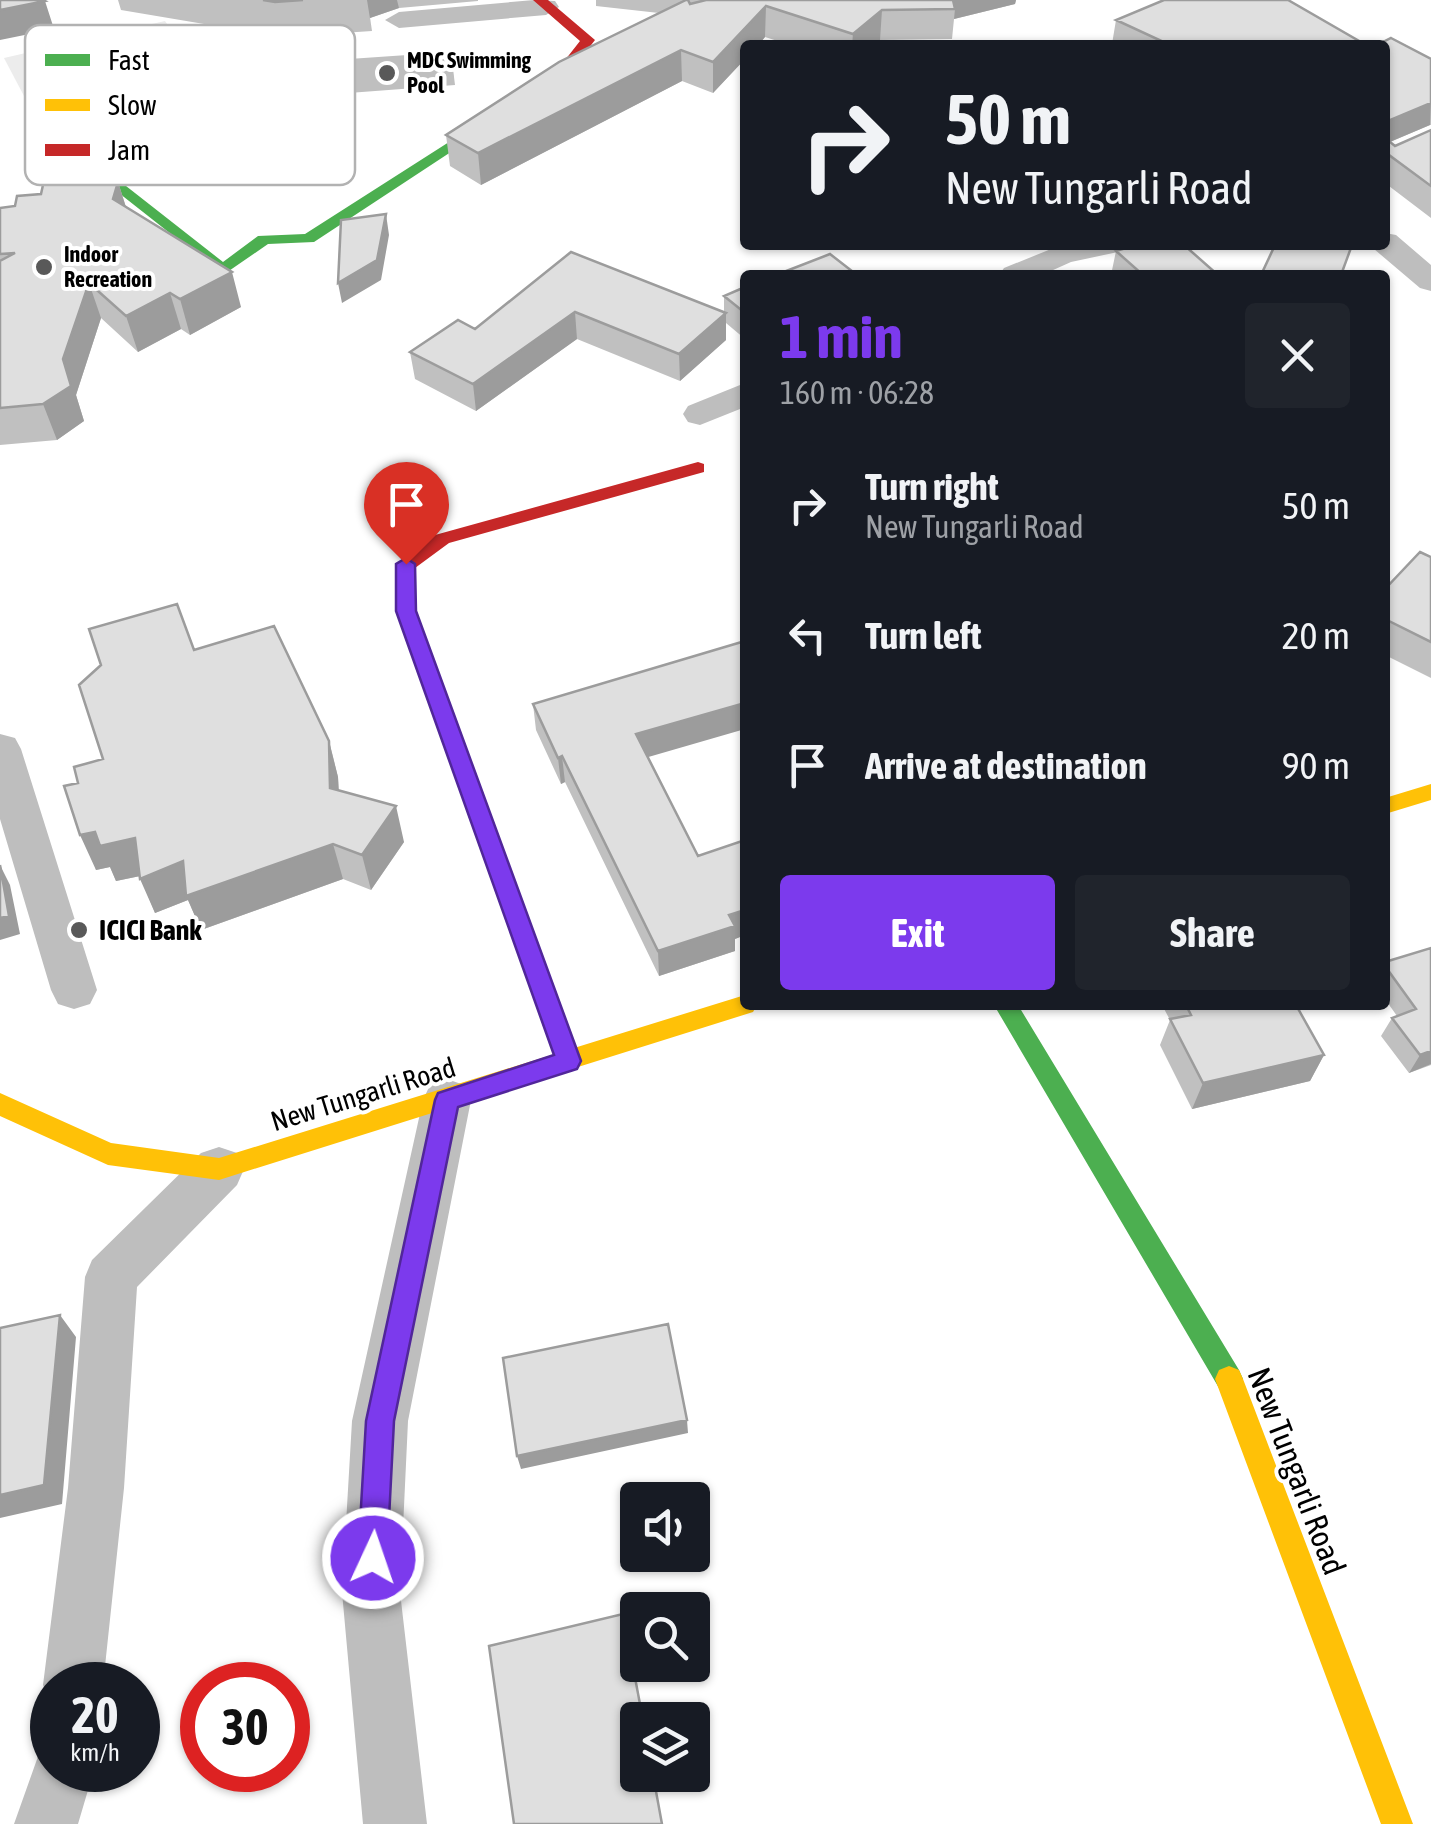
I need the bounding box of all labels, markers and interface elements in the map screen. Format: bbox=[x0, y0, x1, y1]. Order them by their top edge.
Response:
legend bbox=[25, 25, 355, 185]
text: Fast bbox=[108, 44, 150, 76]
place label: MDC Swimming Pool bbox=[407, 47, 532, 98]
marker: MDC Swimming Pool bbox=[376, 62, 398, 84]
text: 50 m bbox=[945, 79, 1071, 159]
icon: right bbox=[780, 80, 910, 210]
text: Slow bbox=[108, 89, 157, 121]
text: Jam bbox=[108, 134, 150, 166]
text: New Tungarli Road bbox=[945, 162, 1253, 214]
place label: Indoor Recreation bbox=[64, 241, 152, 292]
marker: Indoor Recreation bbox=[33, 256, 55, 278]
text: 1 min bbox=[780, 302, 903, 371]
button: close bbox=[1245, 303, 1350, 408]
text: 160 m · 06:28 bbox=[780, 374, 934, 411]
pin bbox=[364, 462, 449, 565]
text: Turn right bbox=[865, 465, 999, 508]
icon: arrive bbox=[379, 477, 434, 532]
icon: right bbox=[780, 478, 835, 533]
text: 50 m bbox=[1282, 484, 1350, 527]
text: New Tungarli Road bbox=[865, 508, 1084, 545]
icon: left bbox=[780, 608, 835, 663]
text: Turn left bbox=[865, 614, 981, 657]
text: 20 m bbox=[1282, 614, 1350, 657]
icon: arrive bbox=[780, 738, 835, 793]
text: Arrive at destination bbox=[865, 744, 1147, 787]
text: 90 m bbox=[1282, 744, 1350, 787]
button: Exit bbox=[780, 875, 1055, 990]
button: Share bbox=[1075, 875, 1350, 990]
place label: ICICI Bank bbox=[99, 914, 202, 946]
marker: ICICI Bank bbox=[68, 919, 90, 941]
street label: New Tungarli Road bbox=[267, 1051, 459, 1137]
street label: New Tungarli Road bbox=[1241, 1362, 1353, 1580]
map controls bbox=[620, 1482, 710, 1792]
button: sound bbox=[620, 1482, 710, 1572]
position arrow bbox=[321, 1506, 425, 1610]
button: search bbox=[620, 1592, 710, 1682]
speed limit sign: 30 bbox=[180, 1662, 310, 1792]
text: 20 bbox=[71, 1686, 118, 1744]
button: layers bbox=[620, 1702, 710, 1792]
text: km/h bbox=[70, 1738, 120, 1766]

